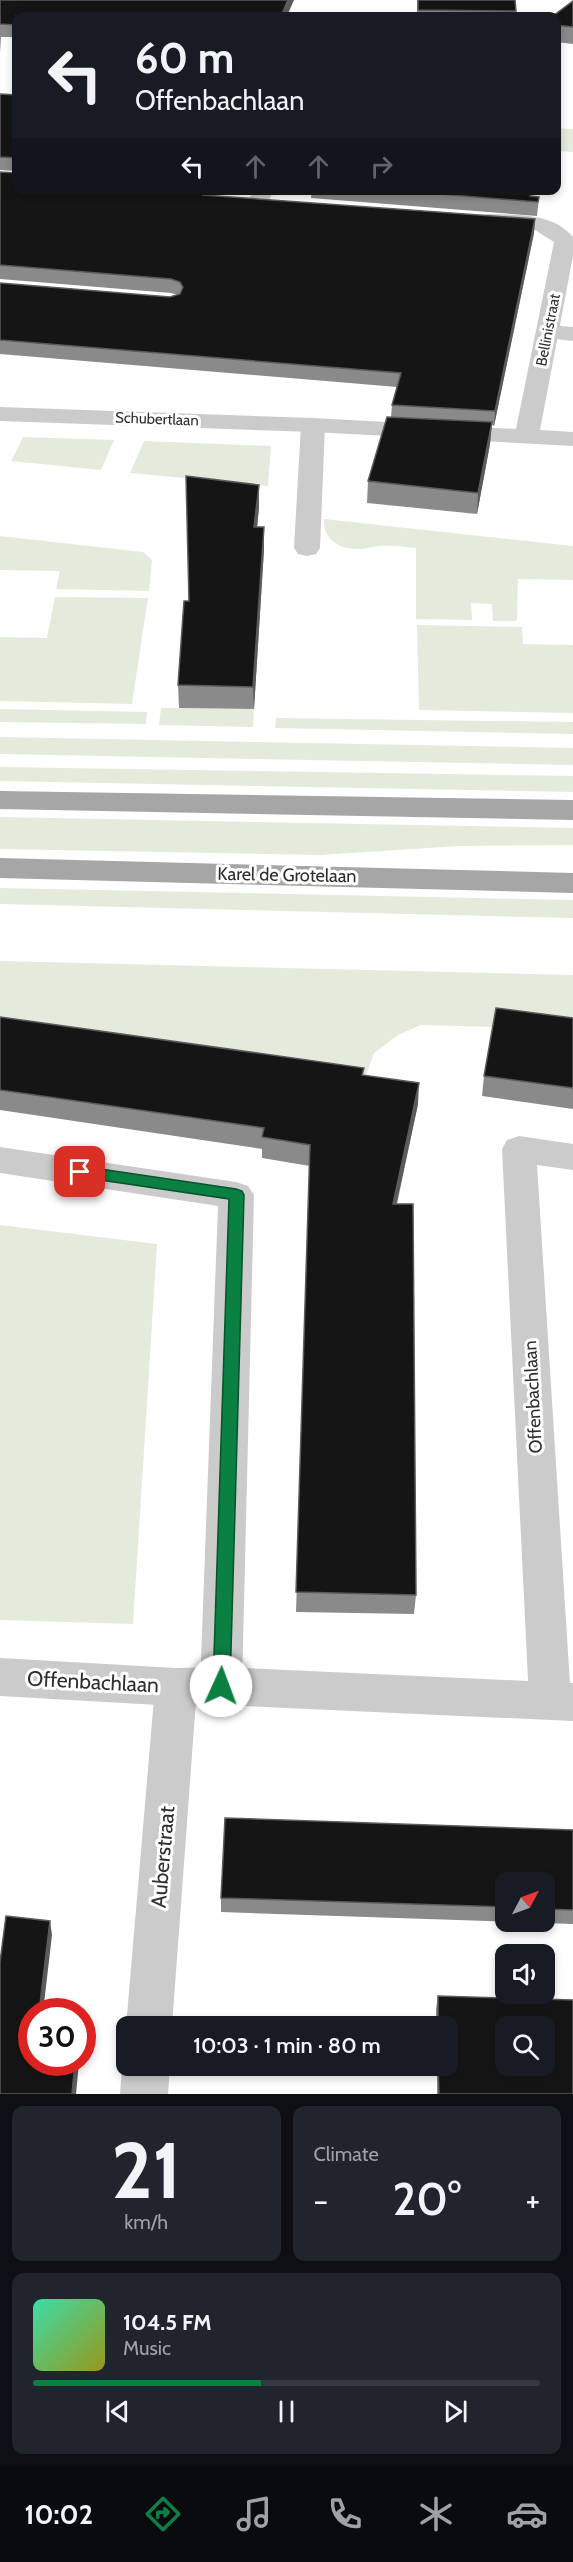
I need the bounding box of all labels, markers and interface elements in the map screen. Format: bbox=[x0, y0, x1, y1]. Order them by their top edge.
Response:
text: 60 m bbox=[135, 32, 234, 84]
icon: left bbox=[36, 36, 114, 114]
text: Offenbachlaan bbox=[135, 84, 304, 117]
icon: left bbox=[176, 150, 209, 183]
icon: ahead bbox=[239, 150, 272, 183]
icon: ahead bbox=[302, 150, 335, 183]
icon: right bbox=[365, 150, 398, 183]
street label: Bellinistraat bbox=[532, 292, 564, 368]
street label: Schubertlaan bbox=[115, 409, 199, 429]
street label: Karel de Grotelaan bbox=[217, 863, 357, 887]
pin bbox=[54, 1146, 105, 1197]
icon: arrive bbox=[63, 1155, 96, 1188]
street label: Offenbachlaan bbox=[519, 1340, 547, 1454]
position arrow bbox=[189, 1654, 253, 1718]
street label: Offenbachlaan bbox=[27, 1666, 159, 1697]
street label: Auberstraat bbox=[146, 1805, 179, 1909]
north arrow bbox=[495, 1872, 555, 1932]
map controls bbox=[495, 1872, 555, 2076]
button: sound bbox=[495, 1944, 555, 2004]
speed limit sign: 30 bbox=[18, 1998, 96, 2076]
button: search bbox=[495, 2016, 555, 2076]
text: 10:03 · 1 min · 80 m bbox=[193, 2032, 381, 2059]
text: 21 bbox=[111, 2123, 181, 2218]
text: Climate bbox=[314, 2142, 379, 2166]
text: 20° bbox=[393, 2172, 461, 2226]
text: − bbox=[314, 2180, 328, 2220]
text: + bbox=[525, 2180, 540, 2220]
text: km/h bbox=[124, 2210, 168, 2234]
text: 104.5 FM bbox=[123, 2309, 211, 2336]
text: Music bbox=[123, 2336, 171, 2360]
icon: previous bbox=[101, 2395, 134, 2428]
icon: pause bbox=[270, 2395, 303, 2428]
icon: next bbox=[439, 2395, 472, 2428]
icon: directions bbox=[142, 2493, 184, 2535]
icon: music bbox=[233, 2493, 275, 2535]
icon: phone bbox=[324, 2493, 366, 2535]
icon: climate bbox=[415, 2493, 457, 2535]
icon: car bbox=[506, 2493, 548, 2535]
text: 10:02 bbox=[25, 2498, 93, 2531]

